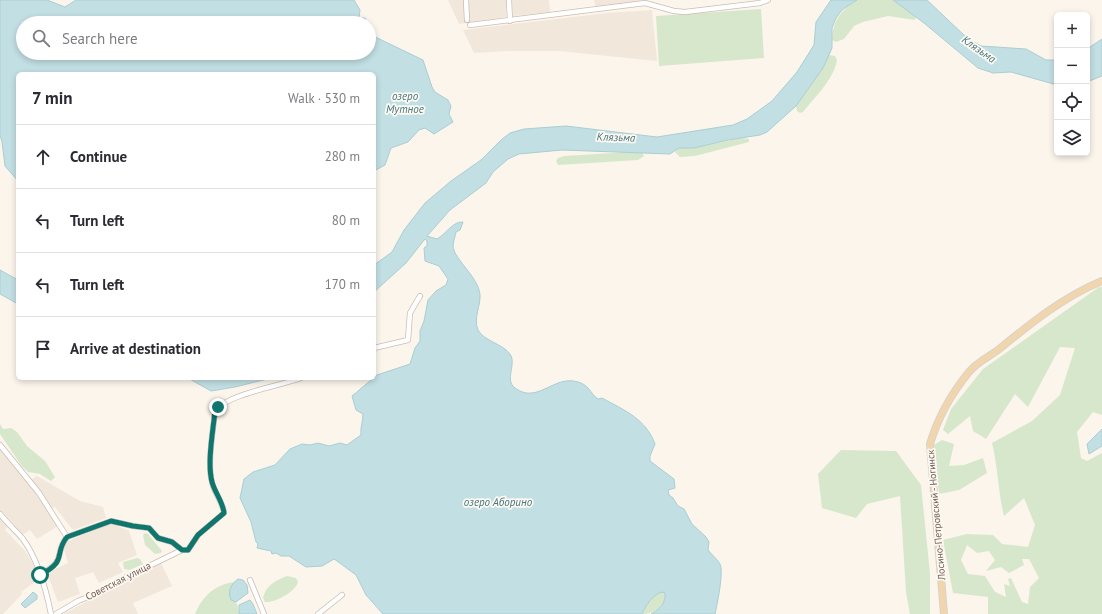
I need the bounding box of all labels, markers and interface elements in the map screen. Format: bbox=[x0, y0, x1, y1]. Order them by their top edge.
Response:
map controls bbox=[1054, 12, 1090, 156]
button: + bbox=[1054, 12, 1090, 48]
search box bbox=[16, 16, 376, 60]
icon: search bbox=[30, 27, 52, 49]
text: Search here bbox=[62, 29, 138, 48]
water label: Клязьма bbox=[959, 32, 999, 66]
button: − bbox=[1054, 48, 1090, 84]
button: locate bbox=[1054, 84, 1090, 120]
text: 7 min bbox=[32, 87, 73, 109]
water label: озеро Мутное bbox=[386, 89, 424, 116]
text: Walk · 530 m bbox=[288, 90, 360, 107]
button: layers bbox=[1054, 120, 1090, 156]
water label: Клязьма bbox=[596, 129, 636, 145]
icon: ahead bbox=[32, 146, 54, 168]
text: Continue bbox=[70, 147, 127, 166]
text: 280 m bbox=[325, 148, 360, 165]
icon: left bbox=[32, 210, 54, 232]
text: Turn left bbox=[70, 211, 124, 230]
text: 80 m bbox=[332, 212, 360, 229]
icon: left bbox=[32, 274, 54, 296]
text: Turn left bbox=[70, 275, 124, 294]
text: 170 m bbox=[325, 276, 360, 293]
icon: arrive bbox=[32, 338, 54, 360]
text: Arrive at destination bbox=[70, 339, 201, 358]
route end bbox=[209, 398, 227, 416]
street label: Лосино-Петровский - Ногинск bbox=[924, 449, 948, 582]
water label: озеро Аборино bbox=[464, 495, 533, 509]
street label: Советская улица bbox=[83, 559, 153, 603]
route start bbox=[31, 566, 49, 584]

